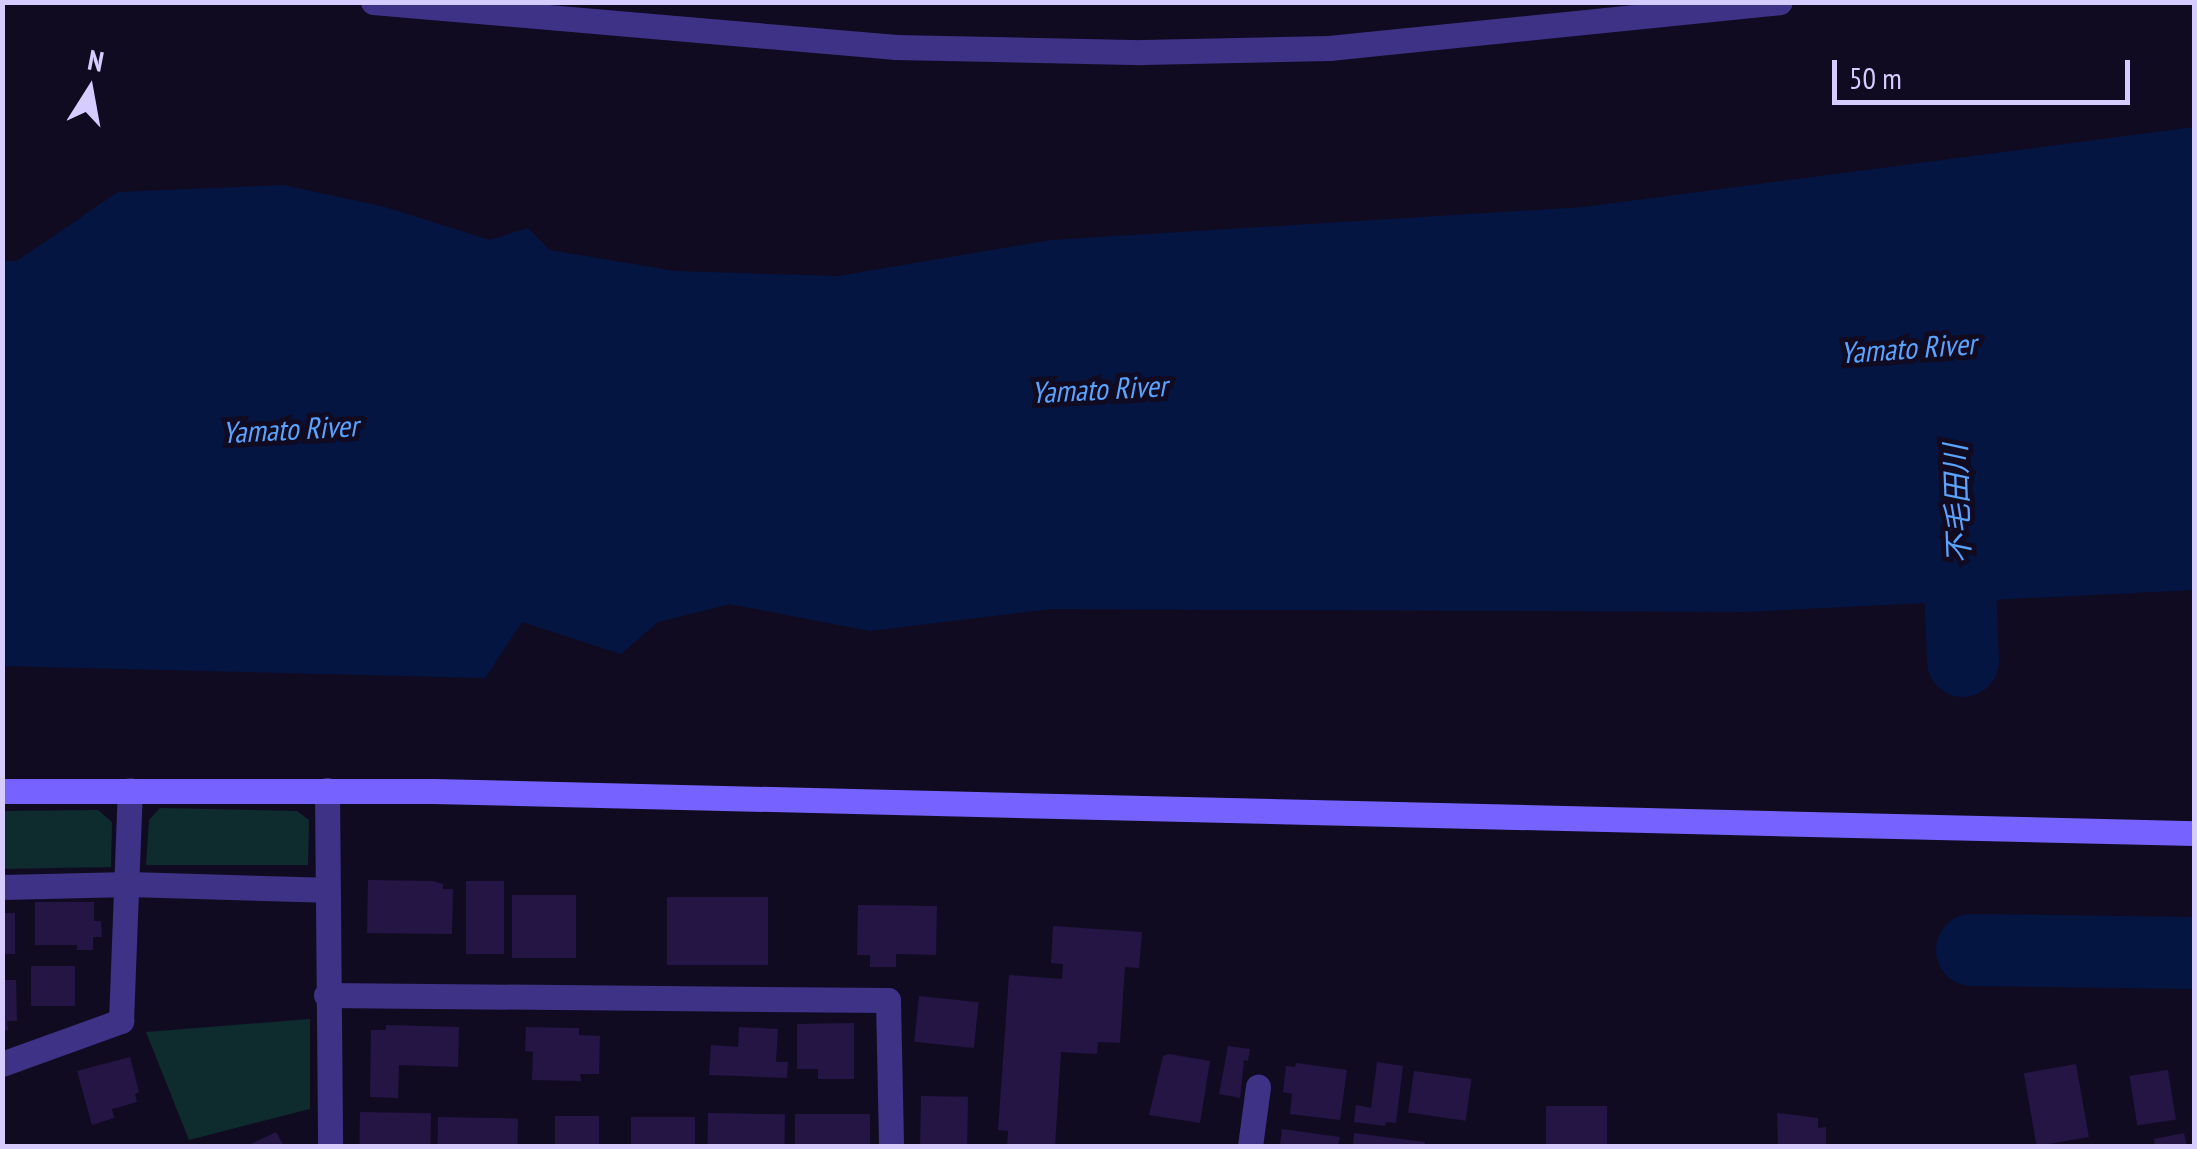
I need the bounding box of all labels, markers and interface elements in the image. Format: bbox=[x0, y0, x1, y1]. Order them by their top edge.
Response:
north arrow bbox=[40, 40, 140, 140]
text: N bbox=[85, 40, 107, 80]
scale bar bbox=[1837, 40, 2134, 102]
text: 50 m bbox=[1849, 58, 1902, 97]
water label: Yamato River bbox=[1839, 325, 1977, 371]
water label: Yamato River bbox=[1030, 367, 1168, 411]
water label: Yamato River bbox=[221, 407, 359, 451]
water label: 不毛田川 bbox=[1937, 443, 1977, 565]

